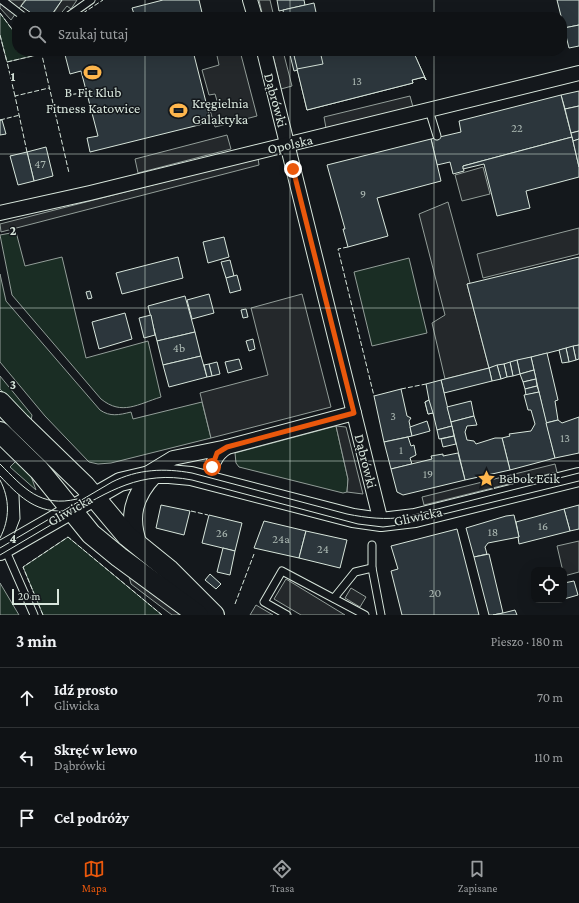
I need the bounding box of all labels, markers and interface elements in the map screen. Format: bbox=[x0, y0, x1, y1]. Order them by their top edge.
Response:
search box bbox=[12, 12, 567, 56]
icon: search bbox=[26, 23, 48, 45]
text: Szukaj tutaj bbox=[58, 26, 128, 42]
sports icon: B-Fit Klub Fitness Katowice bbox=[83, 62, 103, 82]
text: 1 bbox=[11, 69, 16, 84]
street label: Dąbrówki bbox=[261, 71, 291, 129]
house number: 13 bbox=[352, 74, 362, 88]
place label: B-Fit Klub Fitness Katowice bbox=[46, 84, 140, 116]
place label: Kręgielnia Galaktyka bbox=[192, 95, 249, 127]
sports icon: Kręgielnia Galaktyka bbox=[169, 101, 189, 121]
house number: 22 bbox=[511, 121, 523, 135]
street label: Opolska bbox=[266, 131, 315, 157]
house number: 47 bbox=[34, 157, 46, 171]
route end bbox=[284, 160, 302, 178]
house number: 9 bbox=[360, 187, 366, 201]
text: 2 bbox=[10, 223, 17, 238]
house number: 4b bbox=[173, 341, 185, 355]
text: 3 bbox=[10, 377, 16, 392]
house number: 3 bbox=[390, 409, 396, 423]
house number: 13 bbox=[560, 431, 570, 445]
street label: Dąbrówki bbox=[352, 432, 381, 490]
house number: 1 bbox=[399, 443, 403, 457]
route start bbox=[203, 458, 221, 476]
house number: 19 bbox=[423, 467, 433, 481]
place icon: Bebok Ecik bbox=[476, 468, 496, 488]
place label: Bebok Ecik bbox=[499, 470, 560, 486]
street label: Gliwicka bbox=[45, 491, 96, 529]
street label: Gliwicka bbox=[392, 503, 444, 529]
house number: 16 bbox=[538, 519, 548, 533]
house number: 18 bbox=[488, 525, 498, 539]
house number: 26 bbox=[216, 526, 228, 540]
text: 4 bbox=[9, 531, 17, 546]
house number: 24a bbox=[272, 532, 290, 546]
house number: 24 bbox=[317, 542, 329, 556]
map controls bbox=[531, 567, 567, 603]
button: locate bbox=[531, 567, 567, 603]
house number: 20 bbox=[429, 586, 441, 600]
scale bar bbox=[12, 587, 59, 606]
text: 20 m bbox=[18, 590, 40, 602]
text: 3 min bbox=[16, 632, 57, 651]
text: Pieszo · 180 m bbox=[491, 634, 563, 649]
text: Idź prosto bbox=[54, 682, 118, 698]
icon: ahead bbox=[16, 687, 38, 709]
text: 70 m bbox=[537, 690, 563, 705]
text: Gliwicka bbox=[54, 698, 100, 713]
text: Skręć w lewo bbox=[54, 742, 137, 758]
icon: left bbox=[16, 747, 38, 769]
text: 110 m bbox=[534, 750, 563, 765]
text: Dąbrówki bbox=[54, 758, 105, 773]
icon: arrive bbox=[16, 807, 38, 829]
text: Cel podróży bbox=[54, 810, 129, 826]
tab: Mapa bbox=[82, 858, 107, 894]
tab: Trasa bbox=[270, 858, 294, 894]
tab: Zapisane bbox=[458, 858, 497, 894]

